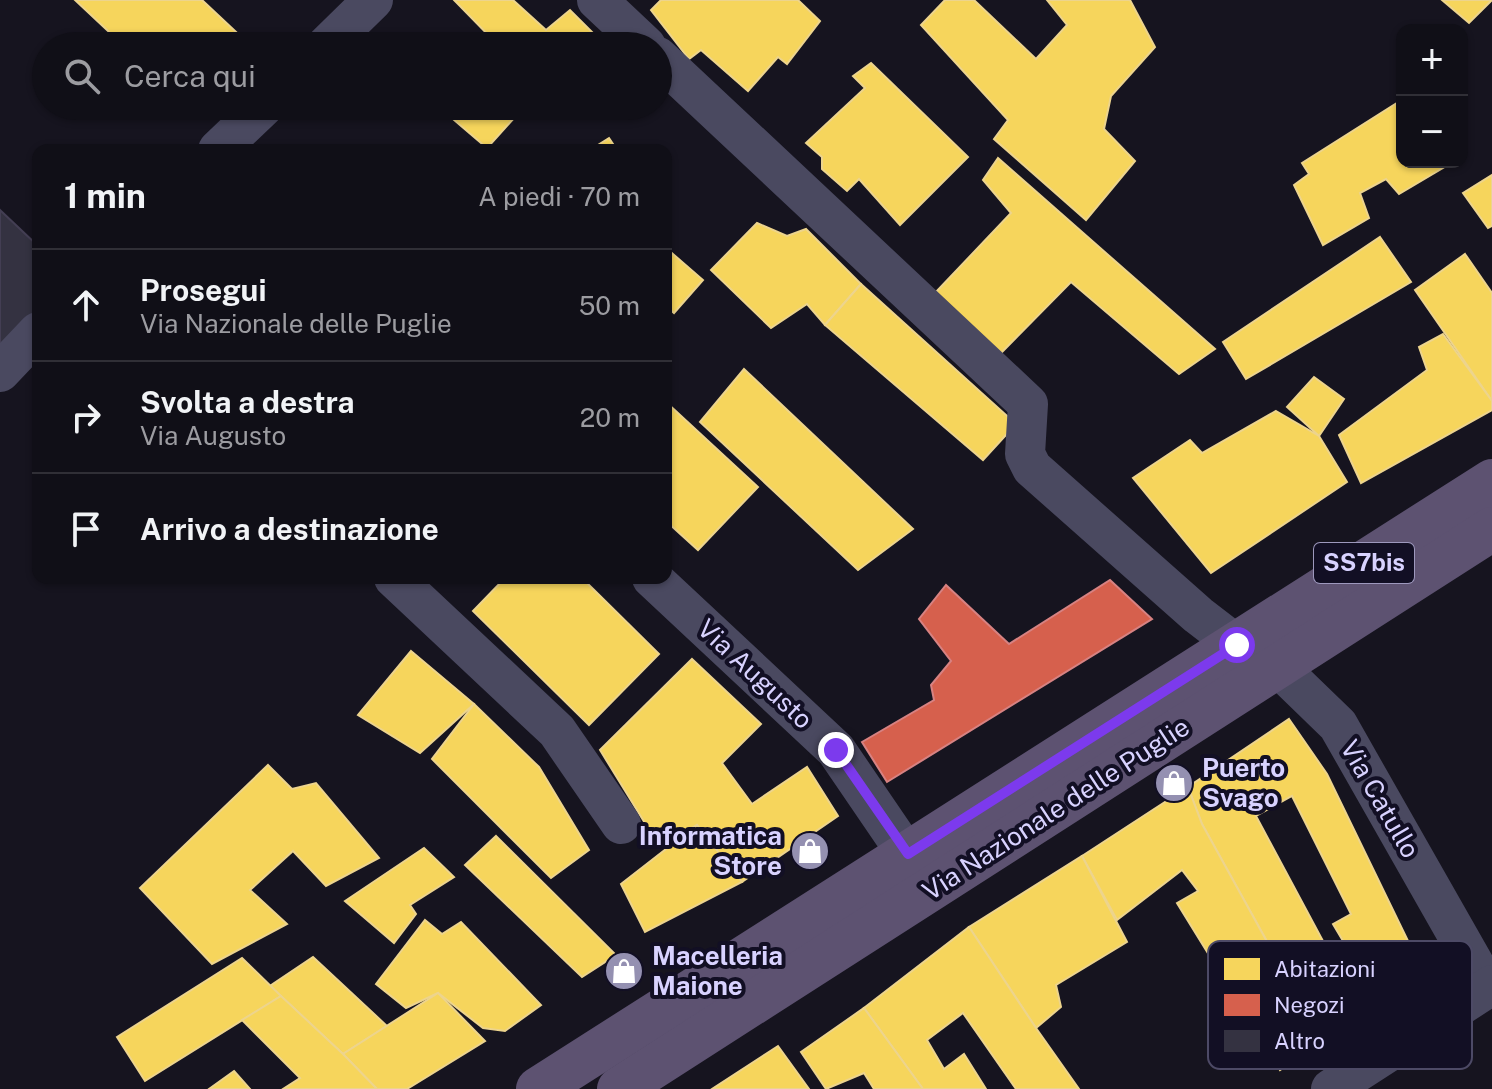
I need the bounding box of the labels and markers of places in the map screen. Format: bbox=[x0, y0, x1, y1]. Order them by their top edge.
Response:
place label: Puerto Svago bbox=[1202, 752, 1285, 813]
shop icon: Puerto Svago bbox=[1153, 762, 1195, 804]
place label: Informatica Store bbox=[639, 820, 782, 881]
shop icon: Informatica Store bbox=[789, 830, 831, 872]
place label: Macelleria Maione bbox=[652, 940, 783, 1001]
shop icon: Macelleria Maione bbox=[603, 950, 645, 992]

